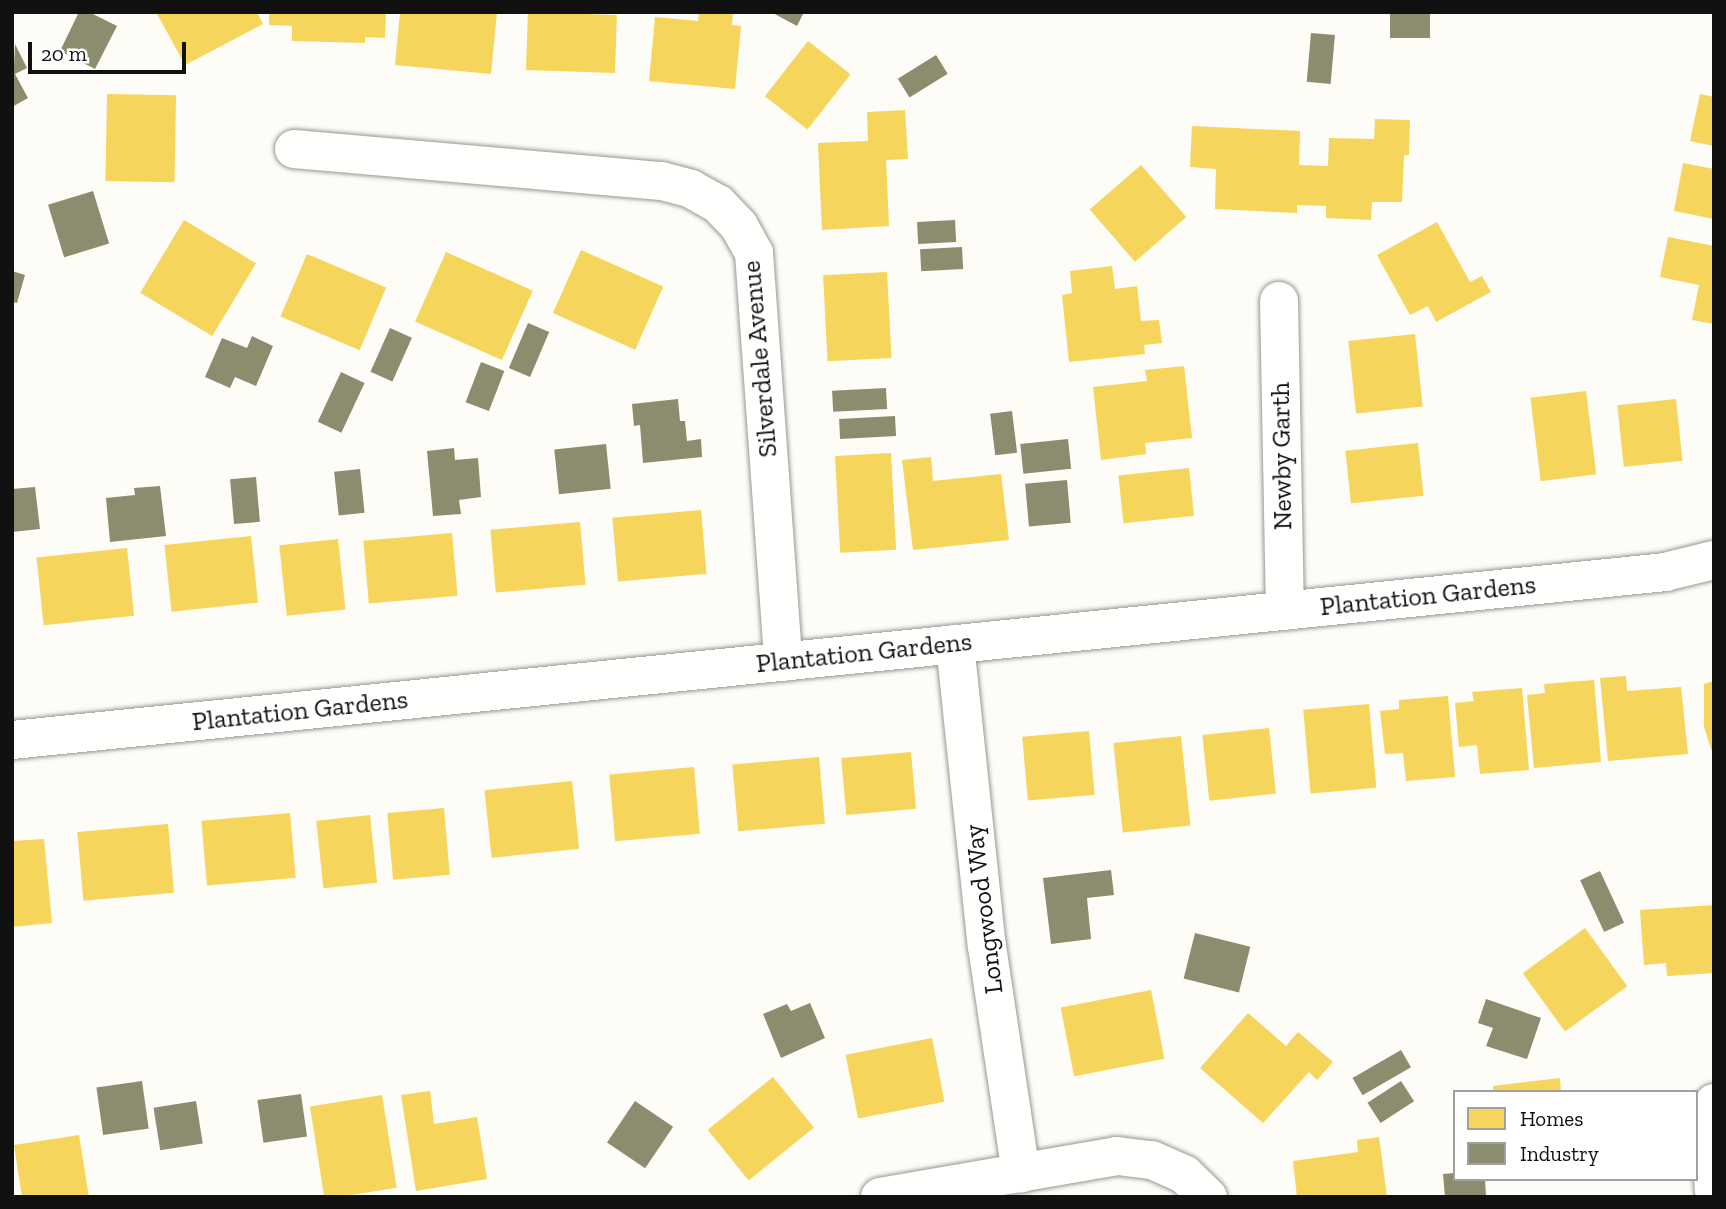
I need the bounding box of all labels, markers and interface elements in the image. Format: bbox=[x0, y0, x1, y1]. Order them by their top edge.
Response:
scale bar bbox=[32, 28, 189, 72]
text: 20 m bbox=[41, 41, 87, 66]
street label: Silverdale Avenue bbox=[736, 259, 784, 459]
street label: Newby Garth bbox=[1265, 381, 1299, 531]
street label: Plantation Gardens bbox=[1319, 569, 1537, 623]
street label: Plantation Gardens bbox=[755, 626, 973, 680]
street label: Plantation Gardens bbox=[191, 684, 409, 738]
street label: Longwood Way bbox=[958, 822, 1010, 996]
legend bbox=[1453, 1090, 1698, 1181]
text: Homes bbox=[1520, 1106, 1583, 1131]
text: Industry bbox=[1520, 1141, 1599, 1166]

